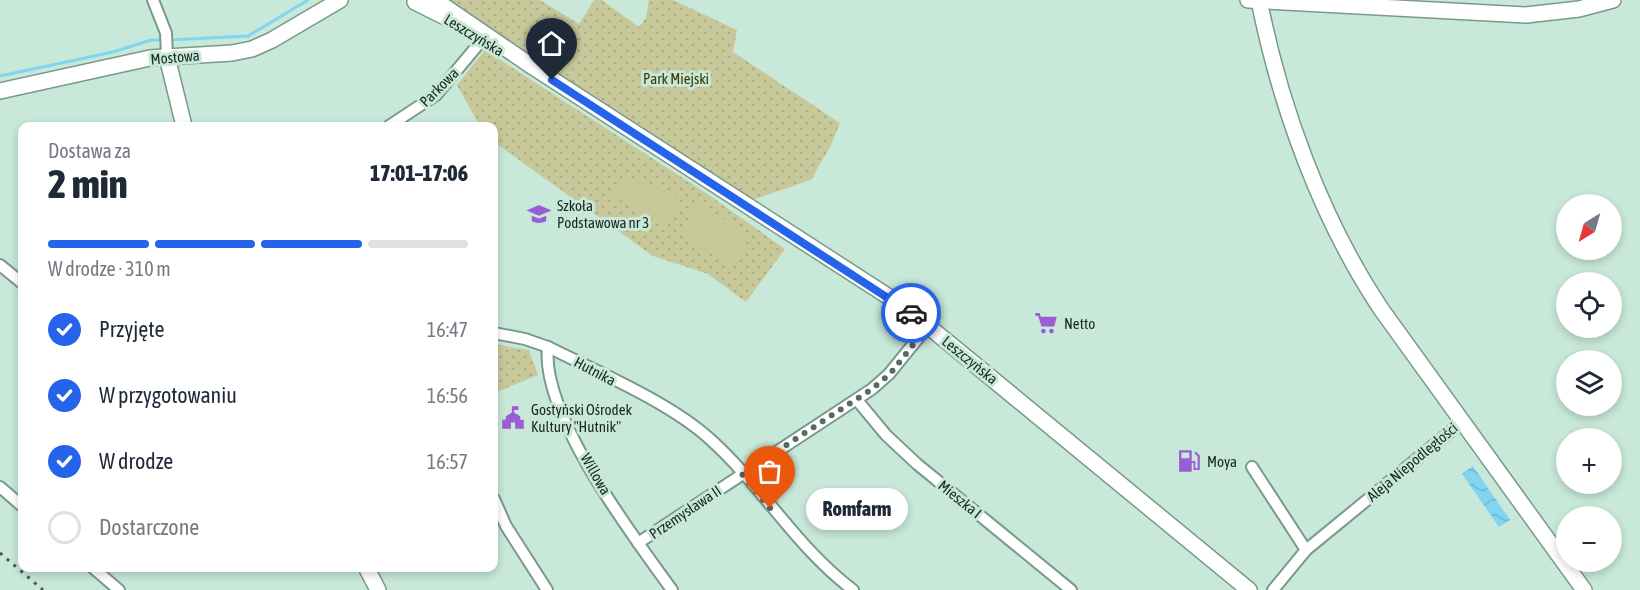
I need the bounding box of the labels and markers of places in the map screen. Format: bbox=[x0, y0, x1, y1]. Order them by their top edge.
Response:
pin bbox=[526, 18, 577, 80]
place label: Szkoła Podstawowa nr 3 bbox=[557, 197, 649, 231]
school or university icon: Szkoła Podstawowa nr 3 bbox=[526, 201, 552, 227]
supermarket icon: Netto bbox=[1033, 310, 1059, 336]
place label: Netto bbox=[1064, 315, 1095, 332]
place label: Gostyński Ośrodek Kultury "Hutnik" bbox=[531, 401, 632, 435]
public building icon: Gostyński Ośrodek Kultury "Hutnik" bbox=[500, 405, 526, 431]
pin bbox=[744, 446, 795, 508]
fuel station icon: Moya bbox=[1176, 448, 1202, 474]
place label: Moya bbox=[1207, 453, 1237, 470]
callout: Romfarm bbox=[806, 487, 908, 529]

